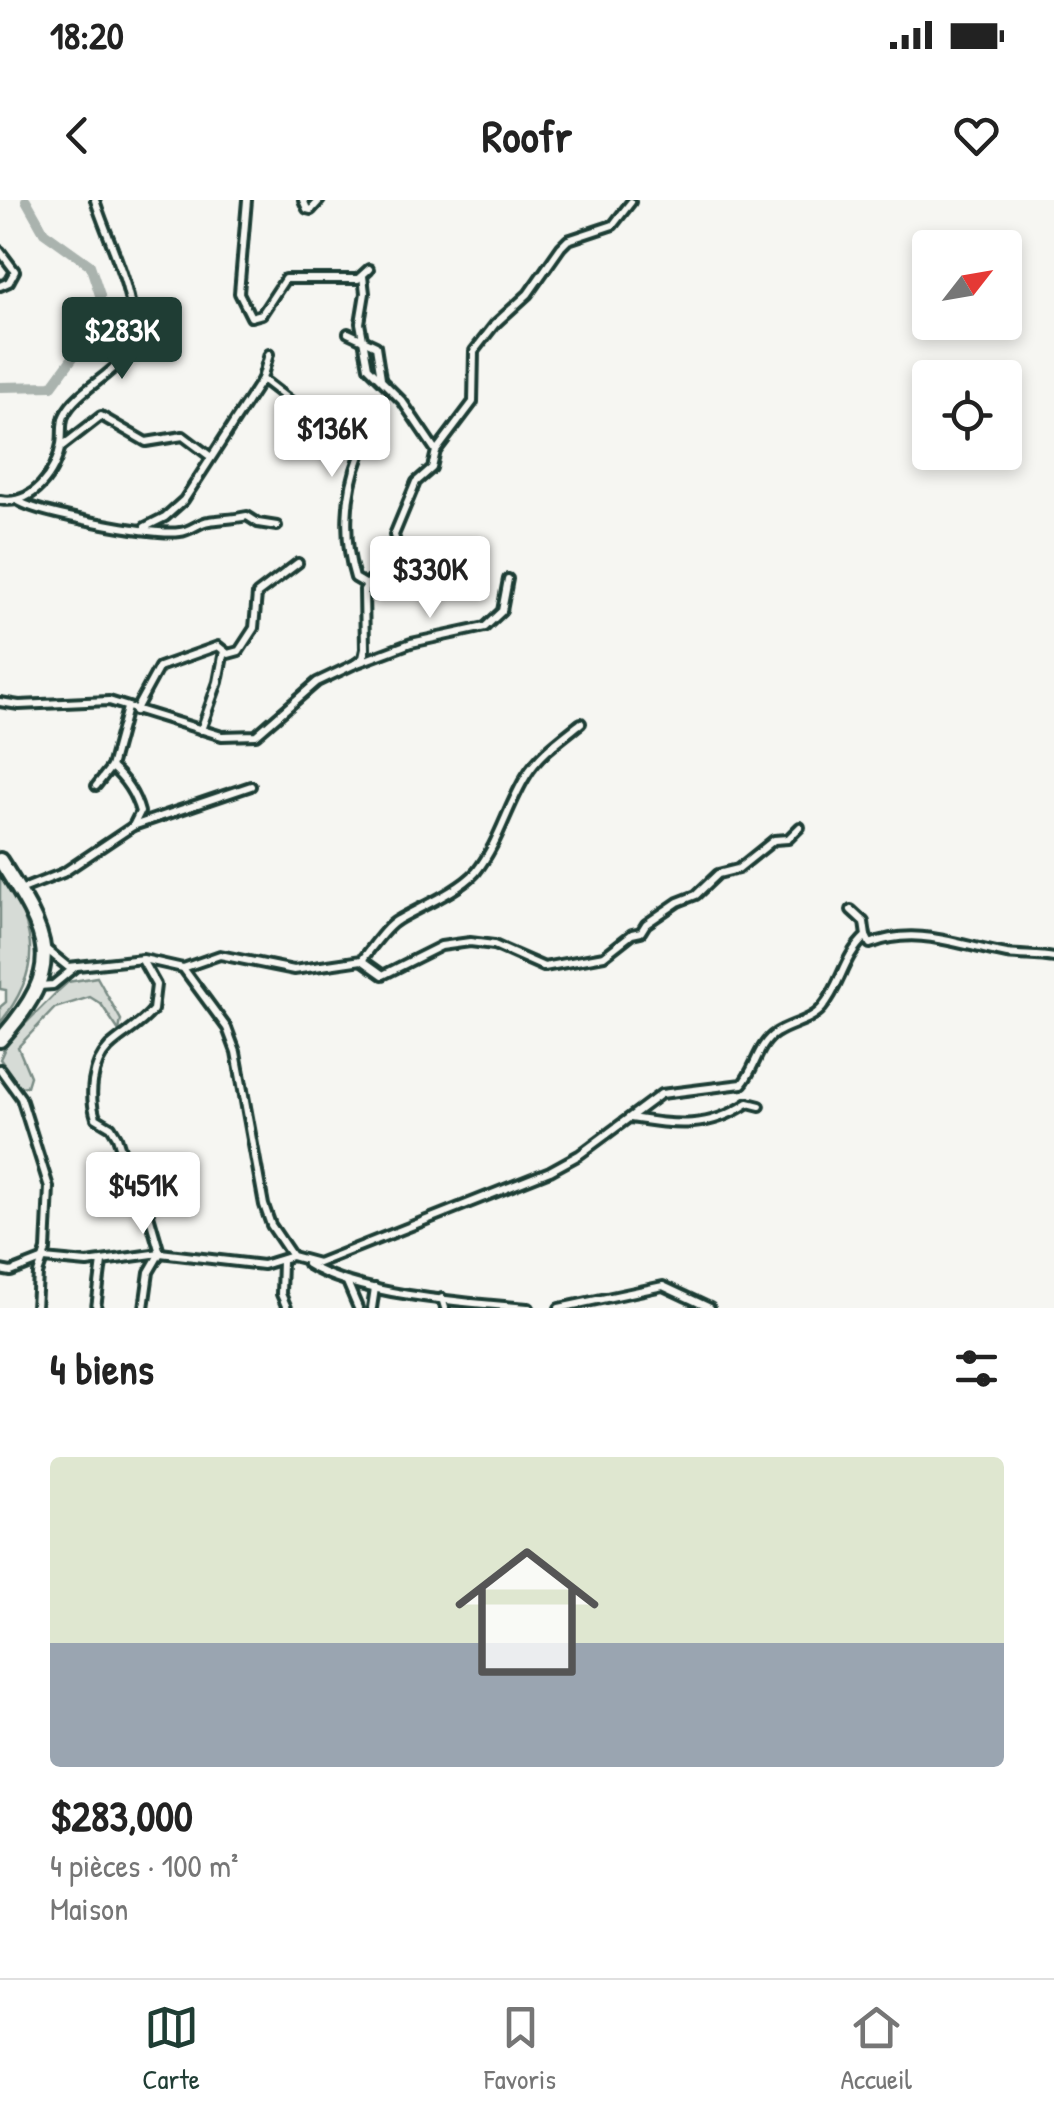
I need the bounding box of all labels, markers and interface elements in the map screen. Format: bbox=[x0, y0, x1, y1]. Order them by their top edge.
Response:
text: 18:20 bbox=[50, 9, 124, 61]
text: Roofr bbox=[482, 105, 572, 166]
icon: back bbox=[50, 108, 105, 163]
icon: heart bbox=[949, 108, 1004, 163]
north arrow bbox=[912, 230, 1022, 340]
map controls bbox=[912, 230, 1022, 470]
pin: $283K bbox=[52, 297, 192, 382]
text: $283K bbox=[84, 308, 160, 351]
button: locate bbox=[912, 360, 1022, 470]
pin: $136K bbox=[262, 395, 402, 480]
text: $136K bbox=[296, 406, 368, 449]
pin: $330K bbox=[360, 536, 500, 621]
text: $330K bbox=[392, 547, 468, 590]
pin: $451K bbox=[73, 1152, 213, 1237]
text: $451K bbox=[108, 1163, 178, 1206]
text: 4 biens bbox=[50, 1340, 154, 1397]
icon: filters bbox=[949, 1341, 1004, 1396]
icon: home bbox=[437, 1522, 617, 1702]
text: $283,000 bbox=[50, 1787, 193, 1844]
text: 4 pièces · 100 m² bbox=[50, 1844, 238, 1887]
text: Maison bbox=[50, 1887, 128, 1930]
tab: Carte bbox=[142, 2000, 200, 2098]
tab: Favoris bbox=[484, 2000, 556, 2098]
tab: Accueil bbox=[840, 2000, 912, 2098]

